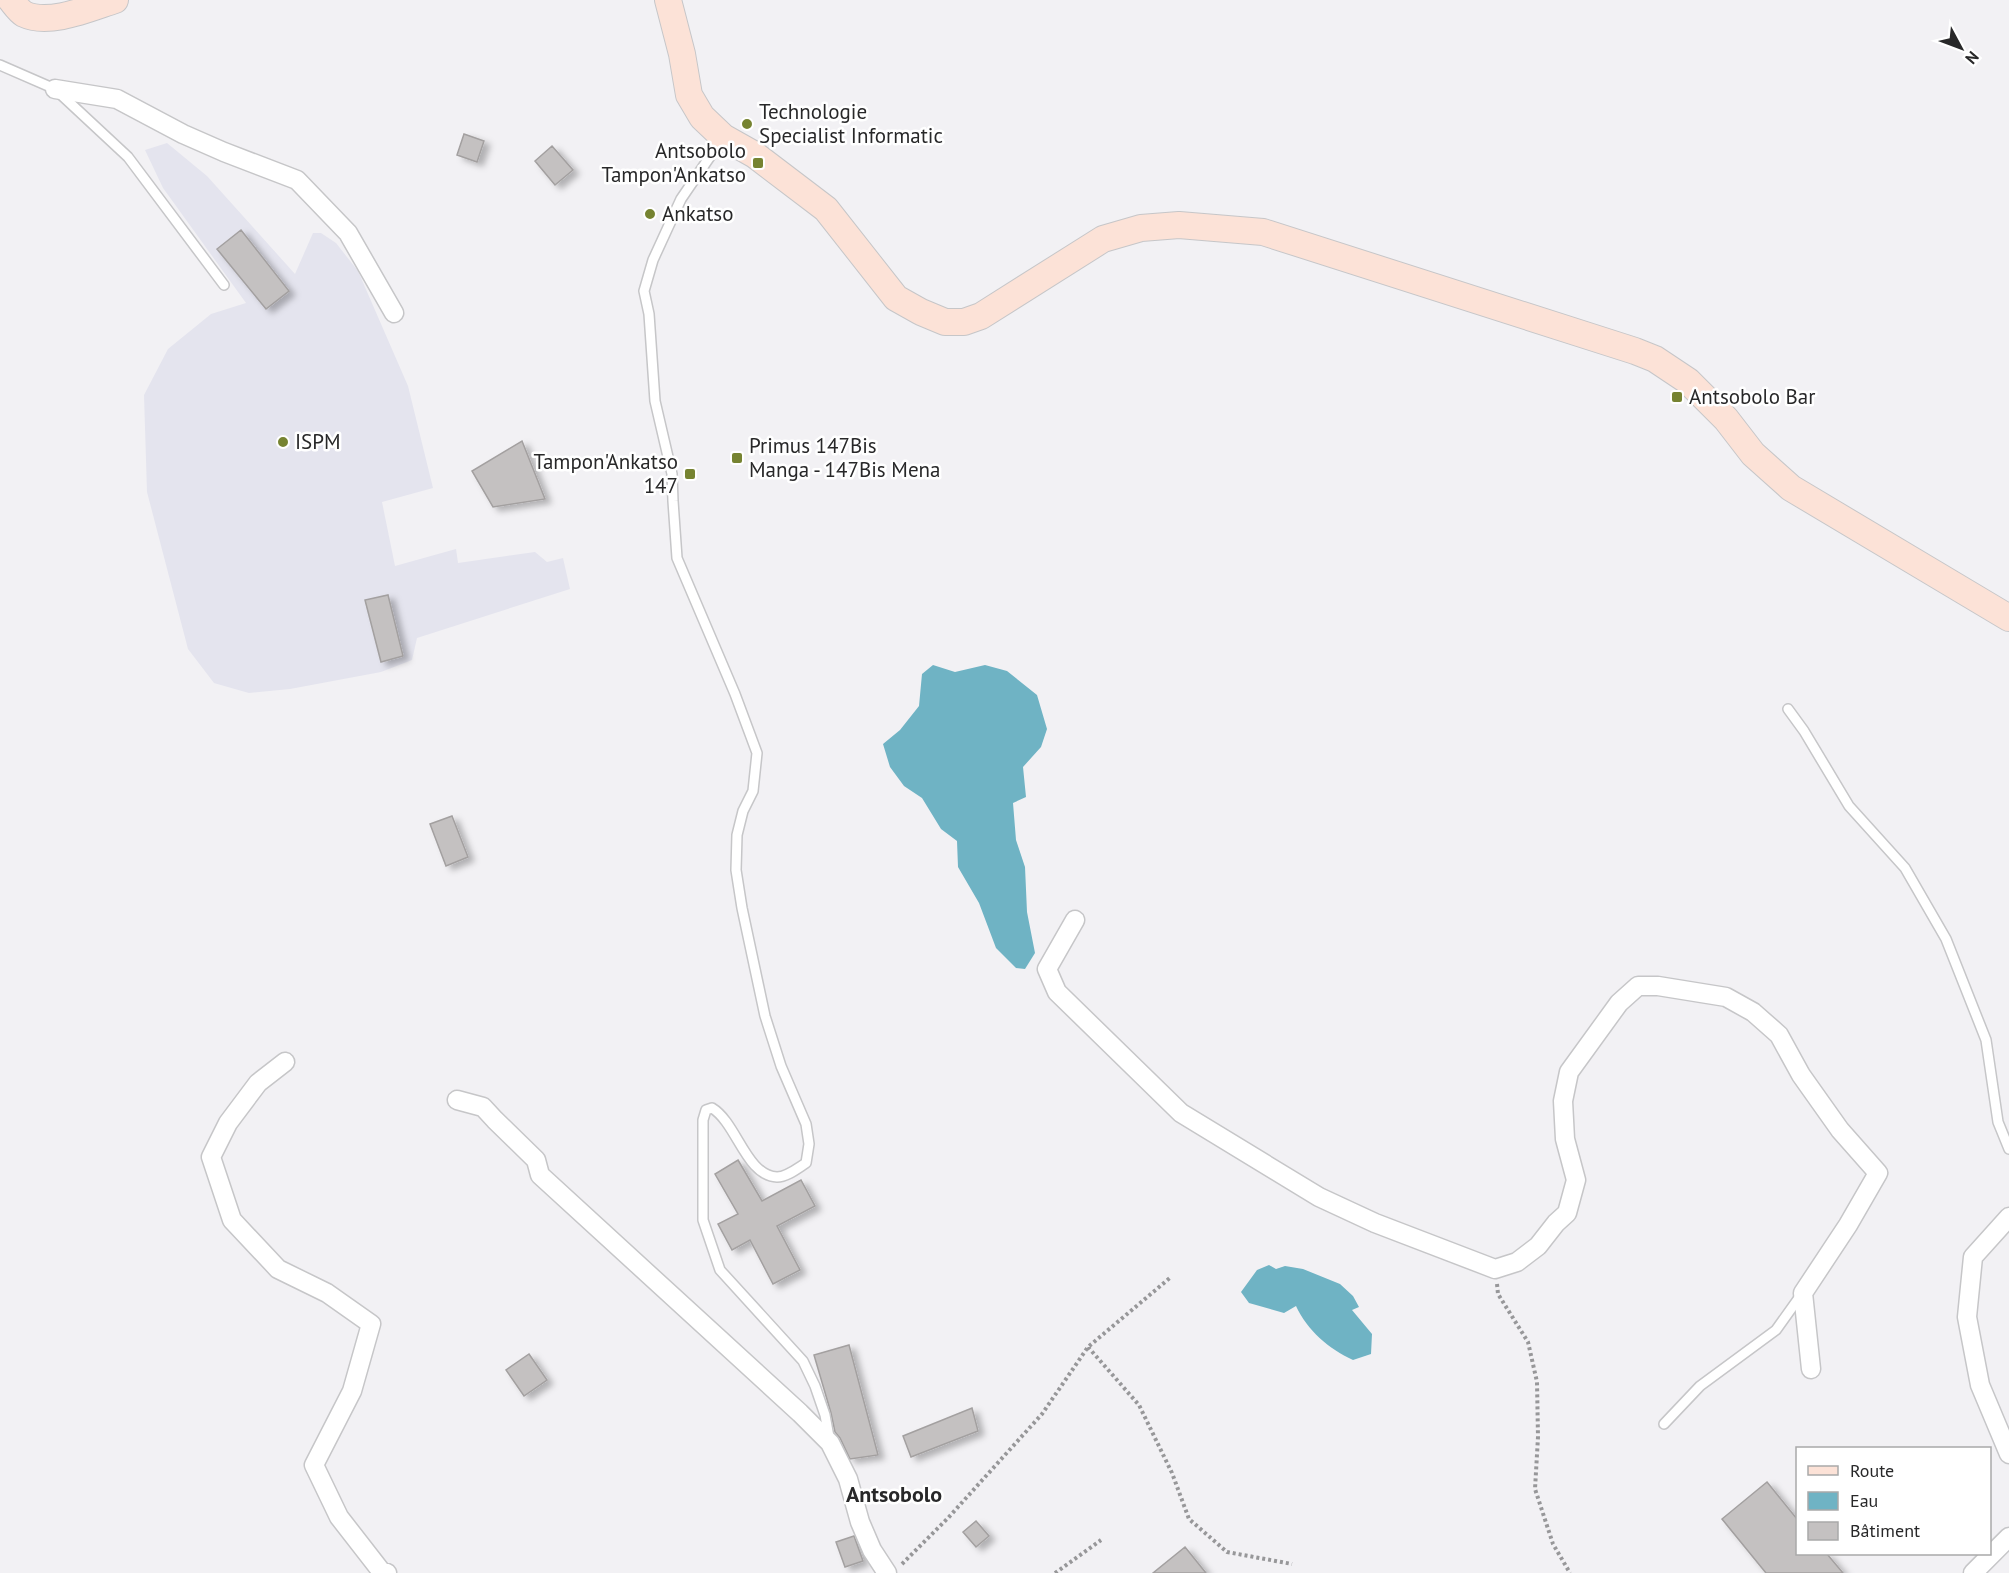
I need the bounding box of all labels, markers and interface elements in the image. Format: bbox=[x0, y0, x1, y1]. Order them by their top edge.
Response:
north arrow bbox=[1931, 18, 1991, 78]
text: N bbox=[1961, 47, 1983, 68]
place label: Technologie Specialist Informatic bbox=[759, 98, 943, 149]
marker: Technologie Specialist Informatic bbox=[740, 117, 754, 131]
place label: Antsobolo Tampon'Ankatso bbox=[601, 137, 746, 188]
marker: Antsobolo Tampon'Ankatso bbox=[751, 156, 765, 170]
place label: Ankatso bbox=[662, 200, 733, 227]
marker: Ankatso bbox=[643, 207, 657, 221]
place label: Antsobolo Bar bbox=[1689, 383, 1815, 410]
marker: Antsobolo Bar bbox=[1670, 390, 1684, 404]
place label: ISPM bbox=[295, 428, 341, 455]
place label: Primus 147Bis Manga - 147Bis Mena bbox=[749, 432, 940, 483]
marker: ISPM bbox=[276, 435, 290, 449]
place label: Tampon'Ankatso 147 bbox=[533, 448, 678, 499]
marker: Primus 147Bis Manga - 147Bis Mena bbox=[730, 451, 744, 465]
marker: Tampon'Ankatso 147 bbox=[683, 467, 697, 481]
legend bbox=[1796, 1447, 1991, 1555]
text: Route bbox=[1850, 1459, 1894, 1482]
district label: Antsobolo bbox=[846, 1480, 942, 1508]
text: Eau bbox=[1850, 1489, 1878, 1512]
text: Bâtiment bbox=[1850, 1519, 1920, 1542]

